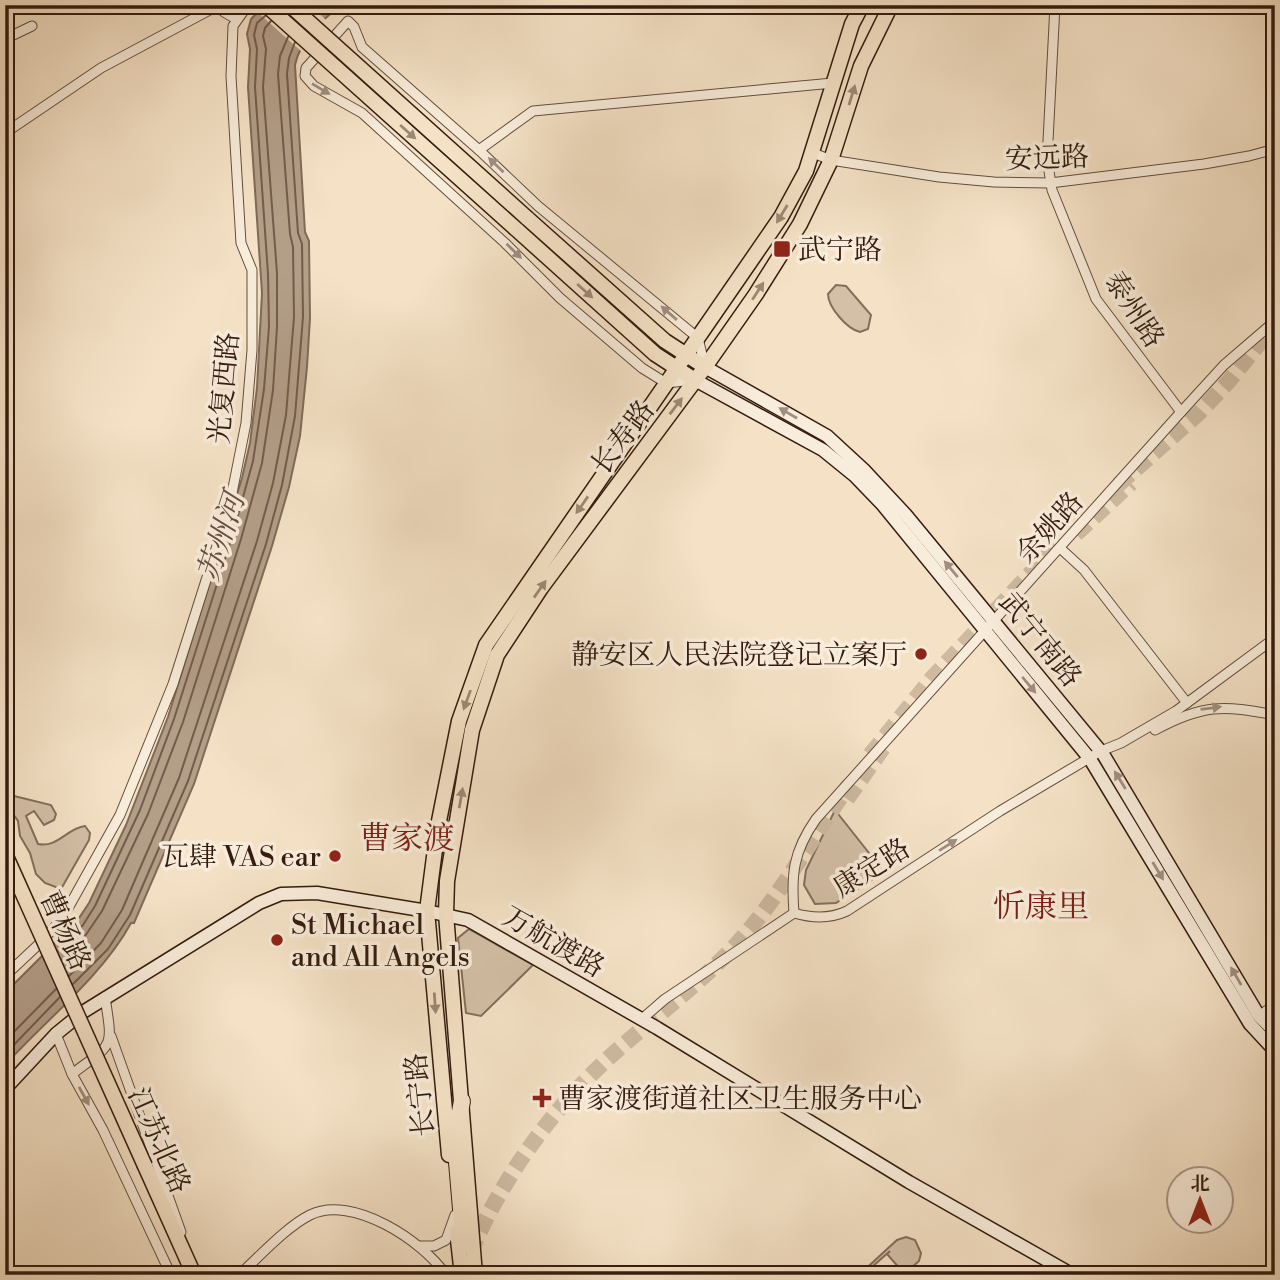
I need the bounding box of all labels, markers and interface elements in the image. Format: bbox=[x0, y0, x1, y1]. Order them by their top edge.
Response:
one-way arrow bbox=[312, 83, 331, 95]
one-way arrow bbox=[847, 85, 858, 106]
one-way arrow bbox=[399, 124, 416, 140]
street label: 安远路 bbox=[1004, 140, 1090, 177]
one-way arrow bbox=[488, 158, 505, 174]
one-way arrow bbox=[776, 204, 789, 224]
place label: 武宁路 bbox=[798, 233, 882, 268]
marker: 武宁路 bbox=[772, 239, 792, 259]
one-way arrow bbox=[505, 242, 522, 259]
street label: 泰州路 bbox=[1096, 265, 1171, 355]
one-way arrow bbox=[751, 281, 764, 300]
one-way arrow bbox=[576, 283, 594, 299]
one-way arrow bbox=[660, 306, 677, 321]
street label: 光复西路 bbox=[202, 331, 247, 445]
street label: 长寿路 bbox=[584, 394, 662, 482]
one-way arrow bbox=[669, 397, 683, 415]
one-way arrow bbox=[778, 407, 797, 420]
water label: 苏州河 bbox=[190, 484, 255, 586]
street label: 余姚路 bbox=[1009, 485, 1091, 571]
one-way arrow bbox=[575, 496, 589, 514]
one-way arrow bbox=[944, 560, 959, 578]
one-way arrow bbox=[533, 580, 547, 598]
street label: 武宁南路 bbox=[991, 585, 1089, 694]
place label: 静安区人民法院登记立案厅 bbox=[571, 638, 907, 673]
marker: 静安区人民法院登记立案厅 bbox=[913, 646, 929, 662]
one-way arrow bbox=[1021, 675, 1036, 693]
one-way arrow bbox=[461, 689, 472, 710]
one-way arrow bbox=[1200, 703, 1222, 714]
one-way arrow bbox=[1114, 771, 1127, 790]
one-way arrow bbox=[456, 787, 467, 809]
district label: 曹家渡 bbox=[359, 819, 455, 859]
street label: 康定路 bbox=[827, 831, 917, 905]
one-way arrow bbox=[939, 838, 958, 851]
place label: 瓦肆 VAS ear bbox=[161, 840, 321, 875]
marker: 瓦肆 VAS ear bbox=[327, 848, 343, 864]
one-way arrow bbox=[1152, 862, 1164, 881]
street label: 曹杨路 bbox=[32, 885, 98, 976]
district label: 忻康里 bbox=[993, 887, 1089, 927]
street label: 万航渡路 bbox=[496, 899, 611, 985]
place label: St Michael and All Angels bbox=[291, 908, 470, 975]
marker: St Michael and All Angels bbox=[269, 932, 285, 948]
one-way arrow bbox=[1230, 967, 1242, 986]
one-way arrow bbox=[429, 993, 440, 1015]
street label: 长宁路 bbox=[399, 1051, 442, 1138]
street label: 江苏北路 bbox=[120, 1082, 197, 1199]
place label: 曹家渡街道社区卫生服务中心 bbox=[558, 1082, 922, 1117]
one-way arrow bbox=[78, 1086, 90, 1105]
marker: 曹家渡街道社区卫生服务中心 bbox=[532, 1088, 552, 1108]
north arrow bbox=[1164, 1164, 1234, 1234]
text: 北 bbox=[1190, 1172, 1210, 1196]

